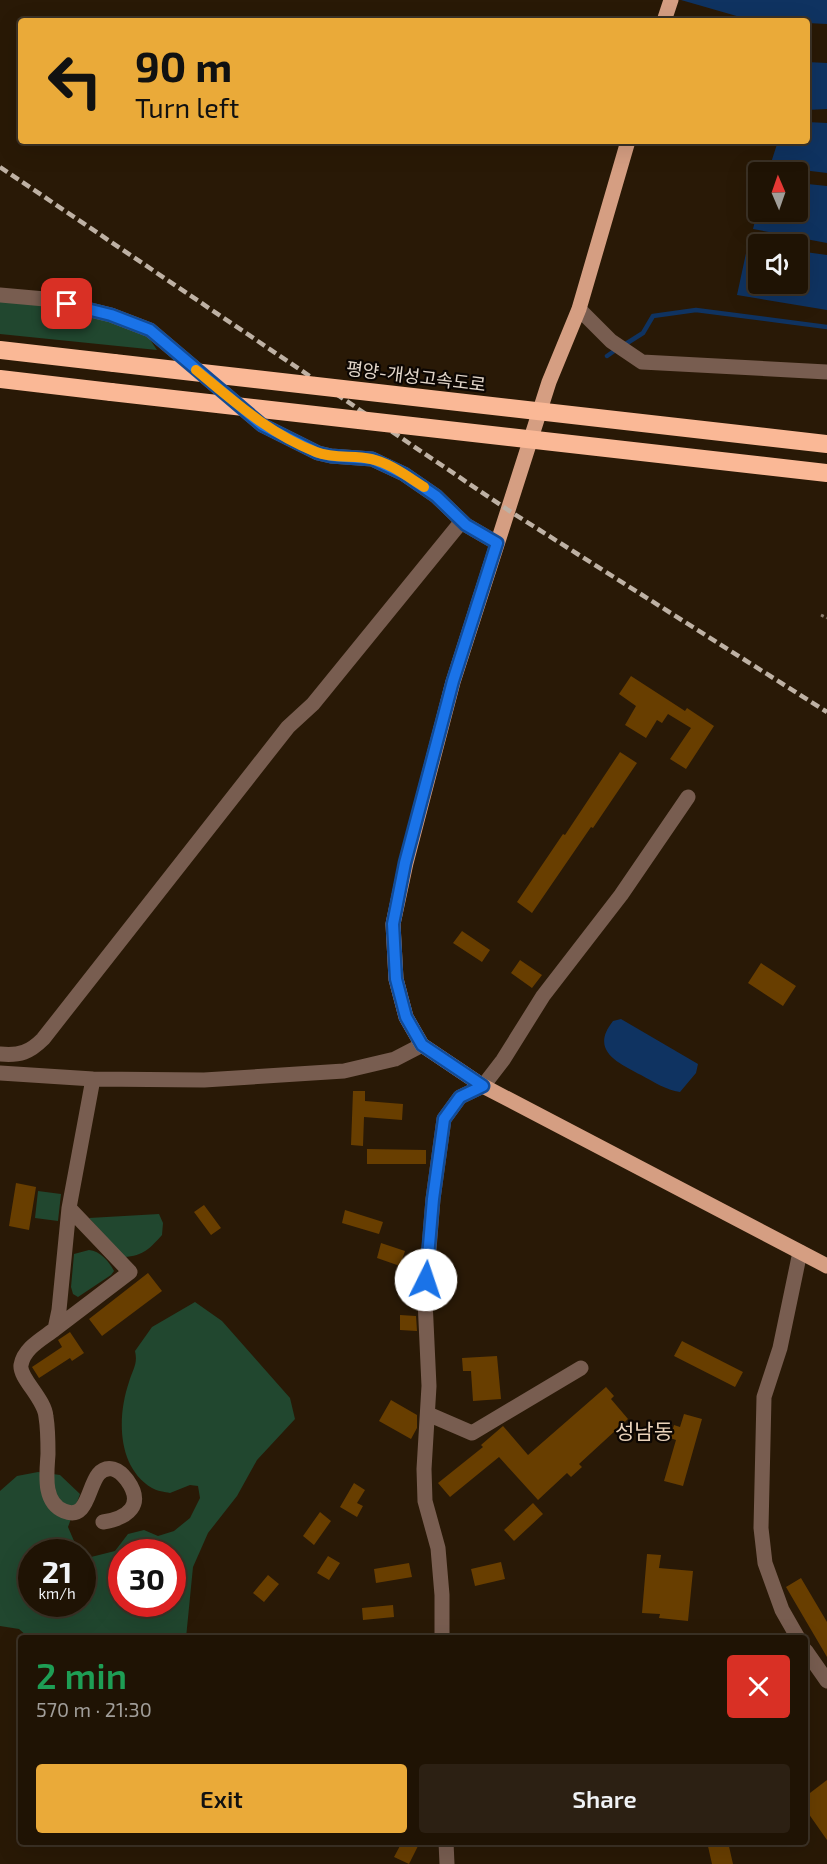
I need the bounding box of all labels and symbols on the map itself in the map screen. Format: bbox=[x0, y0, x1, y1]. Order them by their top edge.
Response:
north arrow bbox=[748, 162, 808, 222]
pin bbox=[41, 278, 92, 329]
street label: 평양-개성고속도로 bbox=[345, 357, 487, 395]
position arrow bbox=[394, 1248, 458, 1312]
district label: 성남동 bbox=[615, 1418, 673, 1443]
speed limit sign: 30 bbox=[108, 1539, 186, 1617]

